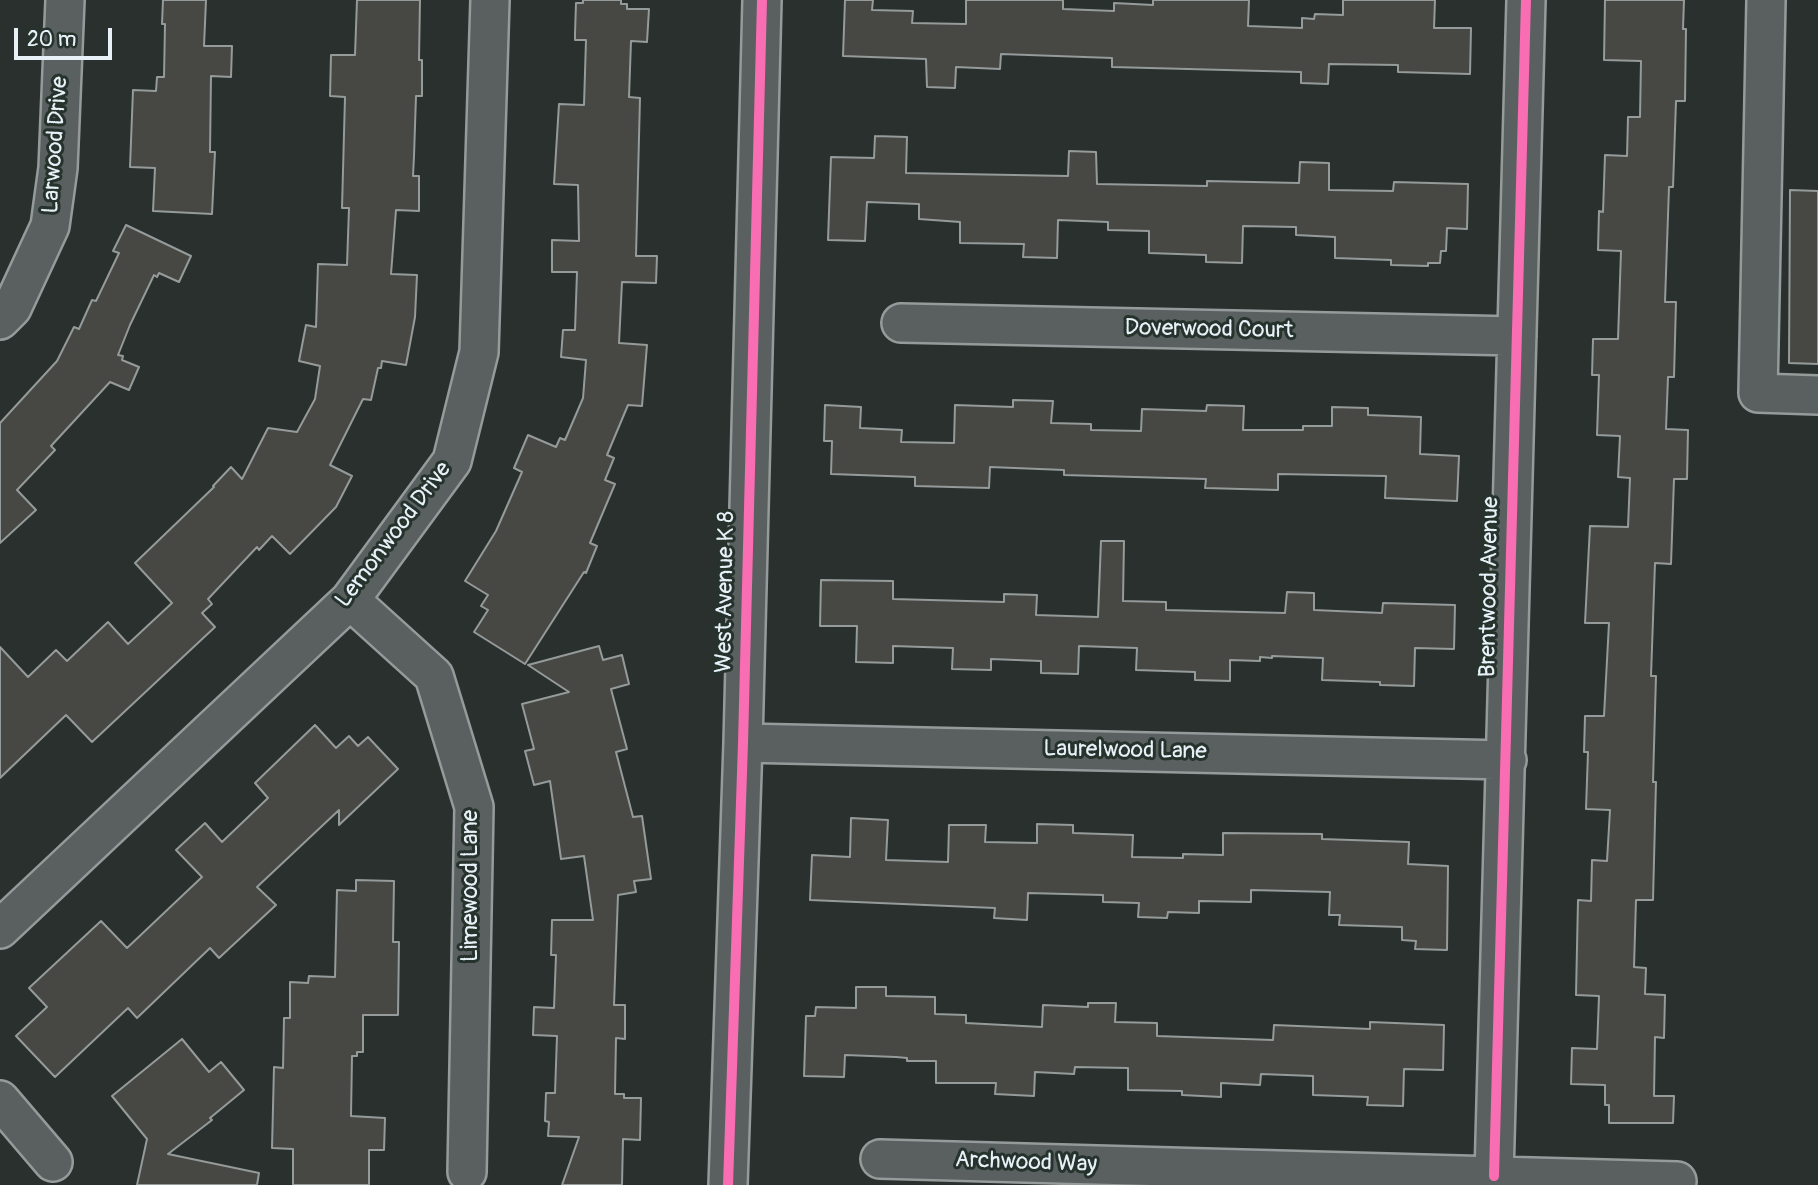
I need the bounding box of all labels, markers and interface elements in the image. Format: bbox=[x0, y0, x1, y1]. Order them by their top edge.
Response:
scale bar bbox=[18, 14, 116, 58]
text: 20 m bbox=[27, 26, 76, 53]
street label: Larwood Drive bbox=[37, 75, 75, 215]
street label: Doverwood Court bbox=[1124, 315, 1294, 345]
street label: Lemonwood Drive bbox=[330, 457, 458, 613]
street label: Brentwood Avenue bbox=[1475, 496, 1505, 678]
street label: West Avenue K 8 bbox=[711, 511, 741, 673]
street label: Laurelwood Lane bbox=[1043, 736, 1207, 766]
street label: Limewood Lane bbox=[457, 810, 485, 962]
street label: Archwood Way bbox=[954, 1147, 1098, 1179]

